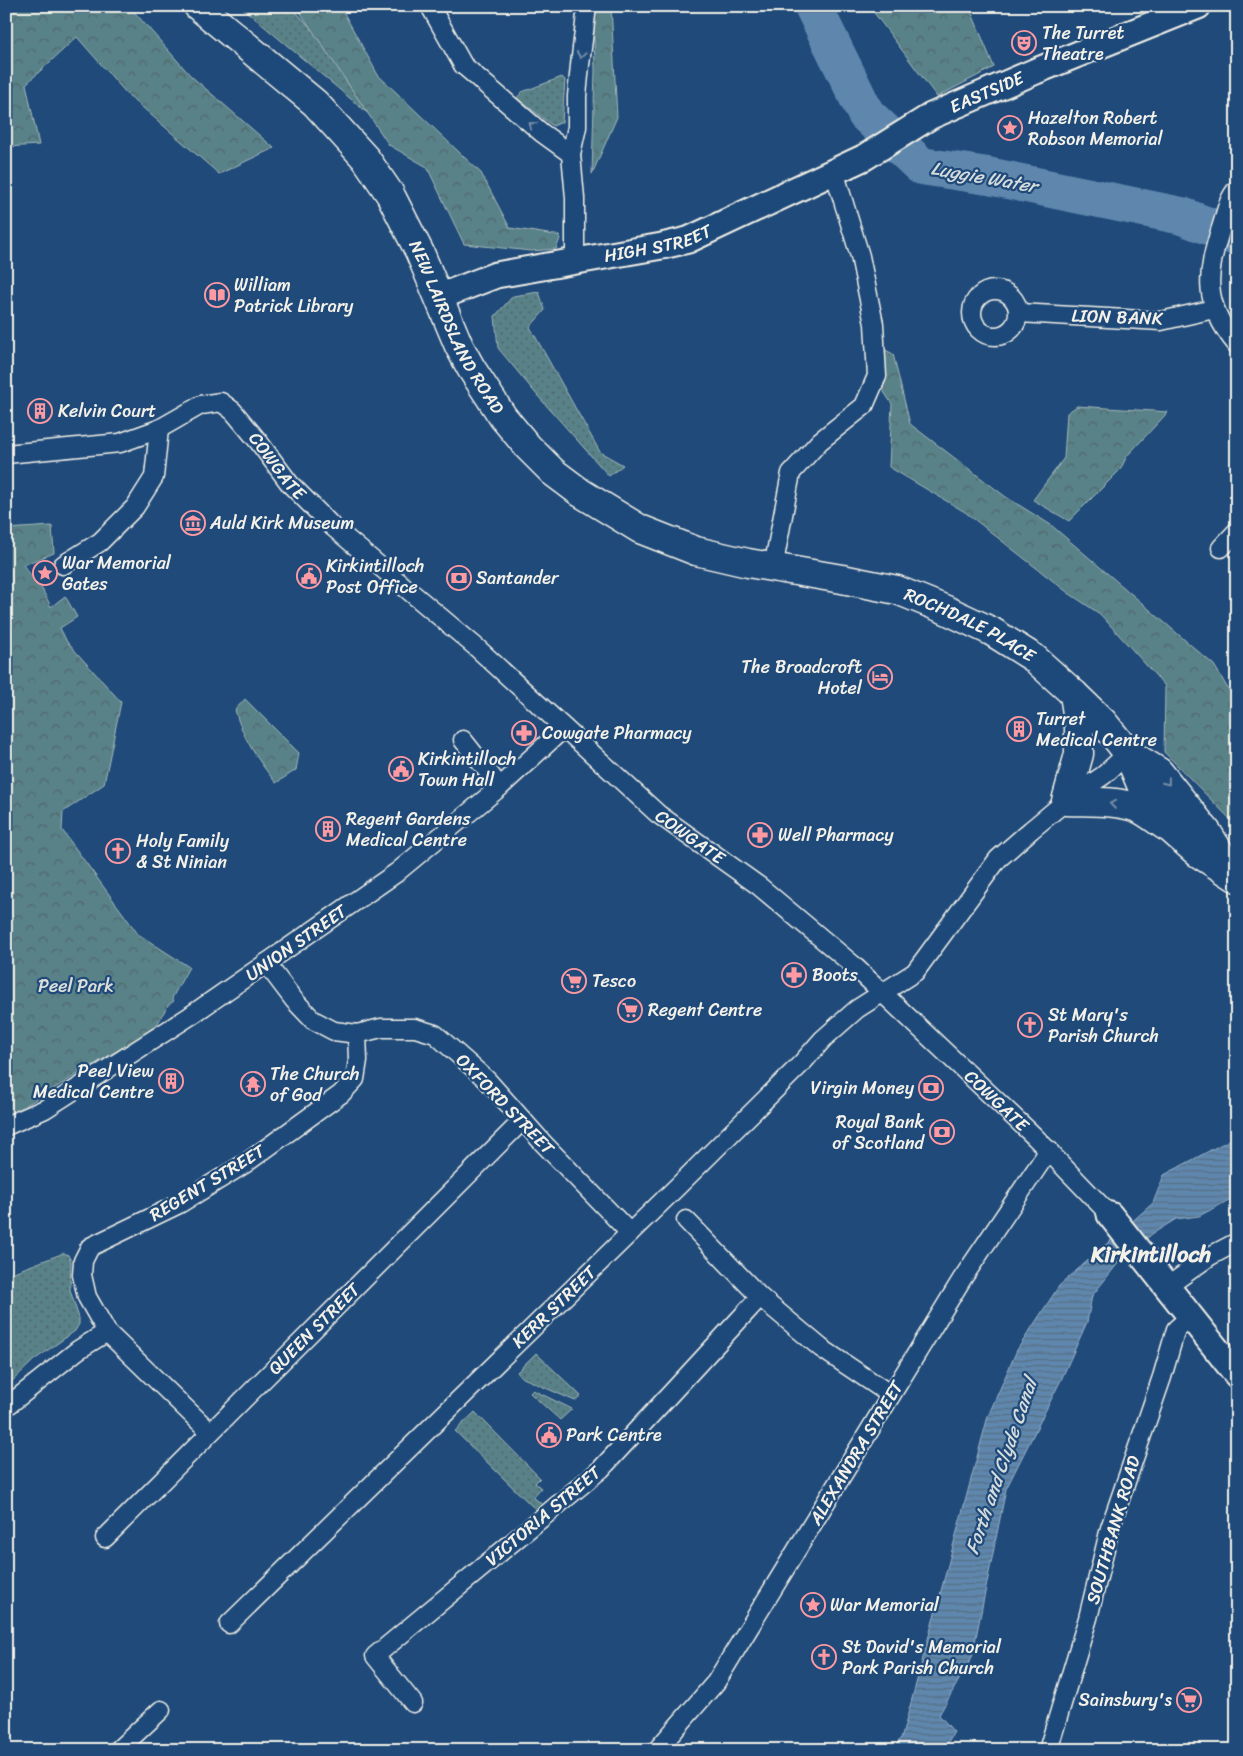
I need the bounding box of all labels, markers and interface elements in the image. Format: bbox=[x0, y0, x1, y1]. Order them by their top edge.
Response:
place label: The Turret Theatre bbox=[1042, 17, 1124, 70]
theatre icon: The Turret Theatre bbox=[1011, 30, 1037, 56]
one-way arrow bbox=[576, 51, 587, 59]
street label: EASTSIDE bbox=[944, 62, 1030, 122]
place label: Hazelton Robert Robson Memorial bbox=[1028, 102, 1164, 155]
place icon: Hazelton Robert Robson Memorial bbox=[997, 115, 1023, 141]
one-way arrow bbox=[529, 121, 538, 130]
water label: Luggie Water bbox=[928, 151, 1043, 203]
street label: HIGH STREET bbox=[601, 215, 718, 272]
street label: NEW LAIRDSLAND ROAD bbox=[400, 234, 513, 421]
place label: William Patrick Library bbox=[234, 269, 354, 322]
library icon: William Patrick Library bbox=[204, 282, 230, 308]
street label: LION BANK bbox=[1071, 299, 1164, 335]
place label: Kelvin Court bbox=[58, 395, 156, 427]
building icon: Kelvin Court bbox=[27, 398, 53, 424]
street label: COWGATE bbox=[240, 424, 315, 509]
place label: Auld Kirk Museum bbox=[209, 507, 354, 539]
museum icon: Auld Kirk Museum bbox=[180, 510, 206, 536]
place label: War Memorial Gates bbox=[62, 547, 172, 600]
place label: Kirkintilloch Post Office bbox=[326, 550, 424, 603]
place icon: War Memorial Gates bbox=[32, 560, 58, 586]
place label: Santander bbox=[476, 562, 560, 594]
public building icon: Kirkintilloch Post Office bbox=[296, 563, 322, 589]
bank icon: Santander bbox=[446, 565, 472, 591]
street label: ROCHDALE PLACE bbox=[899, 578, 1043, 672]
place label: The Broadcroft Hotel bbox=[741, 651, 863, 704]
hotel icon: The Broadcroft Hotel bbox=[867, 664, 893, 690]
place label: Turret Medical Centre bbox=[1036, 703, 1157, 756]
building icon: Turret Medical Centre bbox=[1006, 716, 1032, 742]
place label: Cowgate Pharmacy bbox=[542, 717, 692, 749]
pharmacy icon: Cowgate Pharmacy bbox=[511, 720, 537, 746]
place label: Kirkintilloch Town Hall bbox=[418, 743, 516, 796]
public building icon: Kirkintilloch Town Hall bbox=[388, 756, 414, 782]
one-way arrow bbox=[1162, 776, 1170, 785]
one-way arrow bbox=[1109, 799, 1117, 810]
street label: COWGATE bbox=[648, 801, 733, 874]
place label: Regent Gardens Medical Centre bbox=[346, 803, 471, 856]
building icon: Regent Gardens Medical Centre bbox=[315, 816, 341, 842]
place label: Well Pharmacy bbox=[778, 819, 894, 851]
pharmacy icon: Well Pharmacy bbox=[747, 822, 773, 848]
place label: Holy Family & St Ninian bbox=[136, 825, 230, 878]
church icon: Holy Family & St Ninian bbox=[105, 838, 131, 864]
street label: UNION STREET bbox=[238, 895, 355, 990]
place label: Boots bbox=[812, 959, 859, 991]
pharmacy icon: Boots bbox=[781, 962, 807, 988]
place label: Tesco bbox=[592, 965, 636, 997]
supermarket icon: Tesco bbox=[561, 968, 587, 994]
park label: Peel Park bbox=[38, 970, 114, 1002]
place label: Regent Centre bbox=[648, 994, 762, 1026]
supermarket icon: Regent Centre bbox=[617, 997, 643, 1023]
place label: St Mary's Parish Church bbox=[1048, 999, 1159, 1052]
church icon: St Mary's Parish Church bbox=[1017, 1012, 1043, 1038]
street label: OXFORD STREET bbox=[448, 1045, 563, 1164]
place label: Peel View Medical Centre bbox=[33, 1055, 155, 1108]
place label: The Church of God bbox=[270, 1058, 359, 1111]
street label: COWGATE bbox=[956, 1062, 1037, 1140]
building icon: Peel View Medical Centre bbox=[158, 1068, 184, 1094]
temple icon: The Church of God bbox=[240, 1071, 266, 1097]
place label: Virgin Money bbox=[811, 1072, 915, 1104]
bank icon: Virgin Money bbox=[918, 1075, 944, 1101]
place label: Royal Bank of Scotland bbox=[832, 1106, 926, 1159]
bank icon: Royal Bank of Scotland bbox=[929, 1119, 955, 1145]
street label: REGENT STREET bbox=[143, 1135, 272, 1230]
district label: Kirkintilloch bbox=[1090, 1235, 1212, 1274]
street label: KERR STREET bbox=[504, 1257, 605, 1356]
street label: QUEEN STREET bbox=[260, 1274, 369, 1383]
water label: Forth and Clyde Canal bbox=[955, 1369, 1048, 1558]
street label: ALEXANDRA STREET bbox=[800, 1374, 912, 1532]
place label: Park Centre bbox=[566, 1419, 662, 1451]
public building icon: Park Centre bbox=[536, 1422, 562, 1448]
street label: SOUTHBANK ROAD bbox=[1076, 1452, 1150, 1608]
street label: VICTORIA STREET bbox=[478, 1457, 609, 1574]
place label: War Memorial bbox=[830, 1589, 940, 1621]
place icon: War Memorial bbox=[800, 1592, 826, 1618]
place label: St David's Memorial Park Parish Church bbox=[842, 1631, 1002, 1684]
church icon: St David's Memorial Park Parish Church bbox=[811, 1644, 837, 1670]
place label: Sainsbury's bbox=[1079, 1684, 1173, 1716]
supermarket icon: Sainsbury's bbox=[1176, 1687, 1202, 1713]

